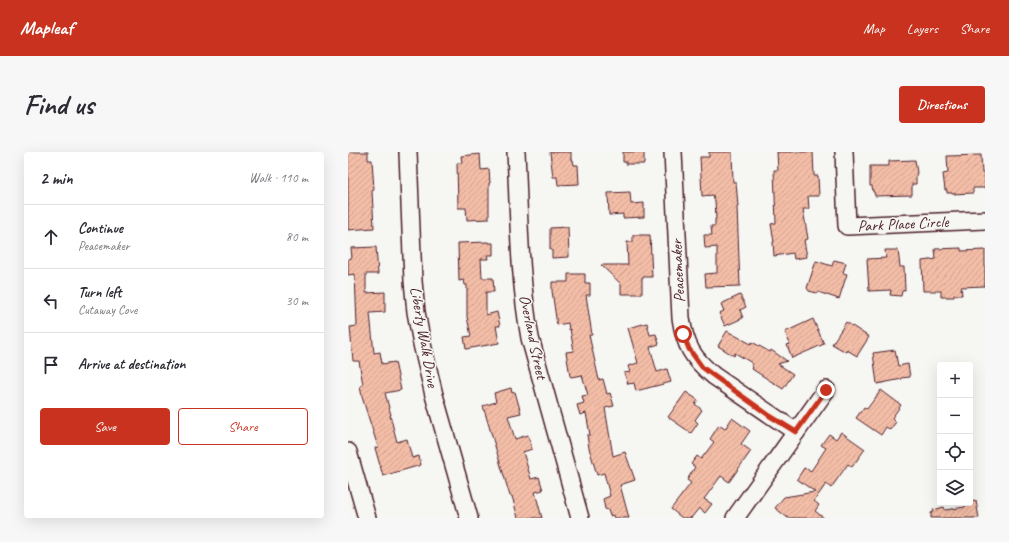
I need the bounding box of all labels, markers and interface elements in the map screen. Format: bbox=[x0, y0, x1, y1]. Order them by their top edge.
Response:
text: Mapleaf bbox=[20, 16, 73, 40]
text: Map bbox=[863, 20, 885, 37]
text: Layers bbox=[907, 20, 938, 37]
text: Share bbox=[960, 20, 989, 37]
button: Directions bbox=[899, 86, 985, 123]
text: Find us bbox=[24, 87, 94, 122]
text: 2 min bbox=[40, 168, 73, 189]
text: Walk · 110 m bbox=[249, 170, 308, 186]
street label: Park Place Circle bbox=[857, 212, 951, 236]
text: Continue bbox=[78, 219, 123, 238]
icon: ahead bbox=[40, 226, 62, 248]
text: 80 m bbox=[286, 229, 308, 245]
street label: Peacemaker bbox=[666, 237, 690, 303]
text: Peacemaker bbox=[78, 238, 129, 254]
text: Turn left bbox=[78, 283, 121, 302]
street label: Liberty Walk Drive bbox=[405, 285, 443, 391]
icon: left bbox=[40, 290, 62, 312]
text: 30 m bbox=[286, 293, 308, 309]
street label: Overland Street bbox=[514, 293, 552, 383]
text: Cutaway Cove bbox=[78, 302, 137, 318]
route start bbox=[674, 325, 692, 343]
icon: arrive bbox=[40, 354, 62, 376]
text: Arrive at destination bbox=[78, 355, 185, 374]
map controls bbox=[937, 362, 973, 506]
button: + bbox=[937, 362, 973, 398]
route end bbox=[817, 381, 835, 399]
button: − bbox=[937, 398, 973, 434]
button: Save bbox=[40, 408, 170, 445]
button: Share bbox=[178, 408, 308, 445]
button: locate bbox=[937, 434, 973, 470]
button: layers bbox=[937, 470, 973, 506]

